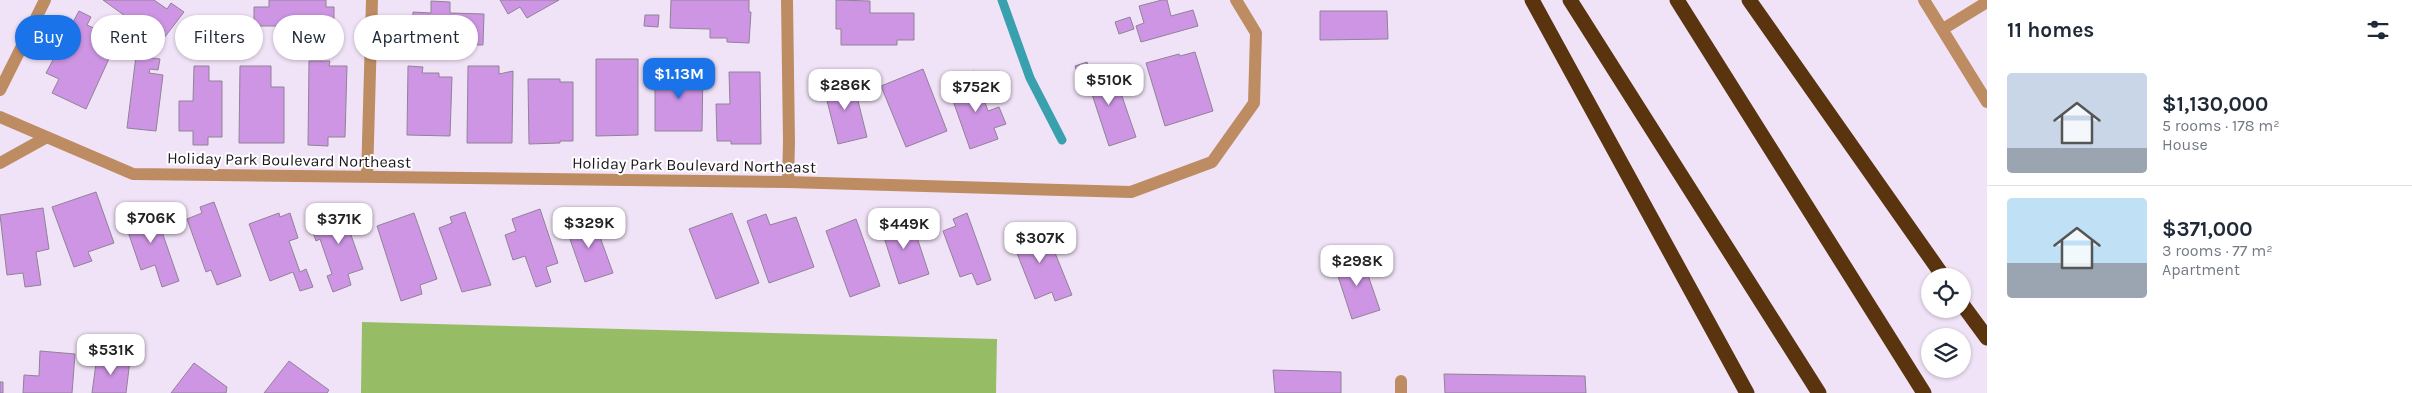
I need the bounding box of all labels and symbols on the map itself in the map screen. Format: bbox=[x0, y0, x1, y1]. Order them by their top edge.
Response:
pin: $1.13M bbox=[638, 58, 720, 100]
pin: $510K bbox=[1074, 64, 1144, 106]
pin: $286K bbox=[810, 68, 880, 111]
pin: $752K bbox=[941, 70, 1011, 113]
street label: Holiday Park Boulevard Northeast bbox=[167, 148, 411, 172]
street label: Holiday Park Boulevard Northeast bbox=[572, 153, 816, 177]
pin: $706K bbox=[116, 202, 186, 244]
pin: $371K bbox=[304, 202, 374, 245]
pin: $329K bbox=[554, 206, 624, 249]
pin: $449K bbox=[869, 208, 939, 250]
pin: $307K bbox=[1005, 222, 1075, 264]
pin: $298K bbox=[1322, 244, 1392, 287]
pin: $531K bbox=[76, 334, 146, 376]

